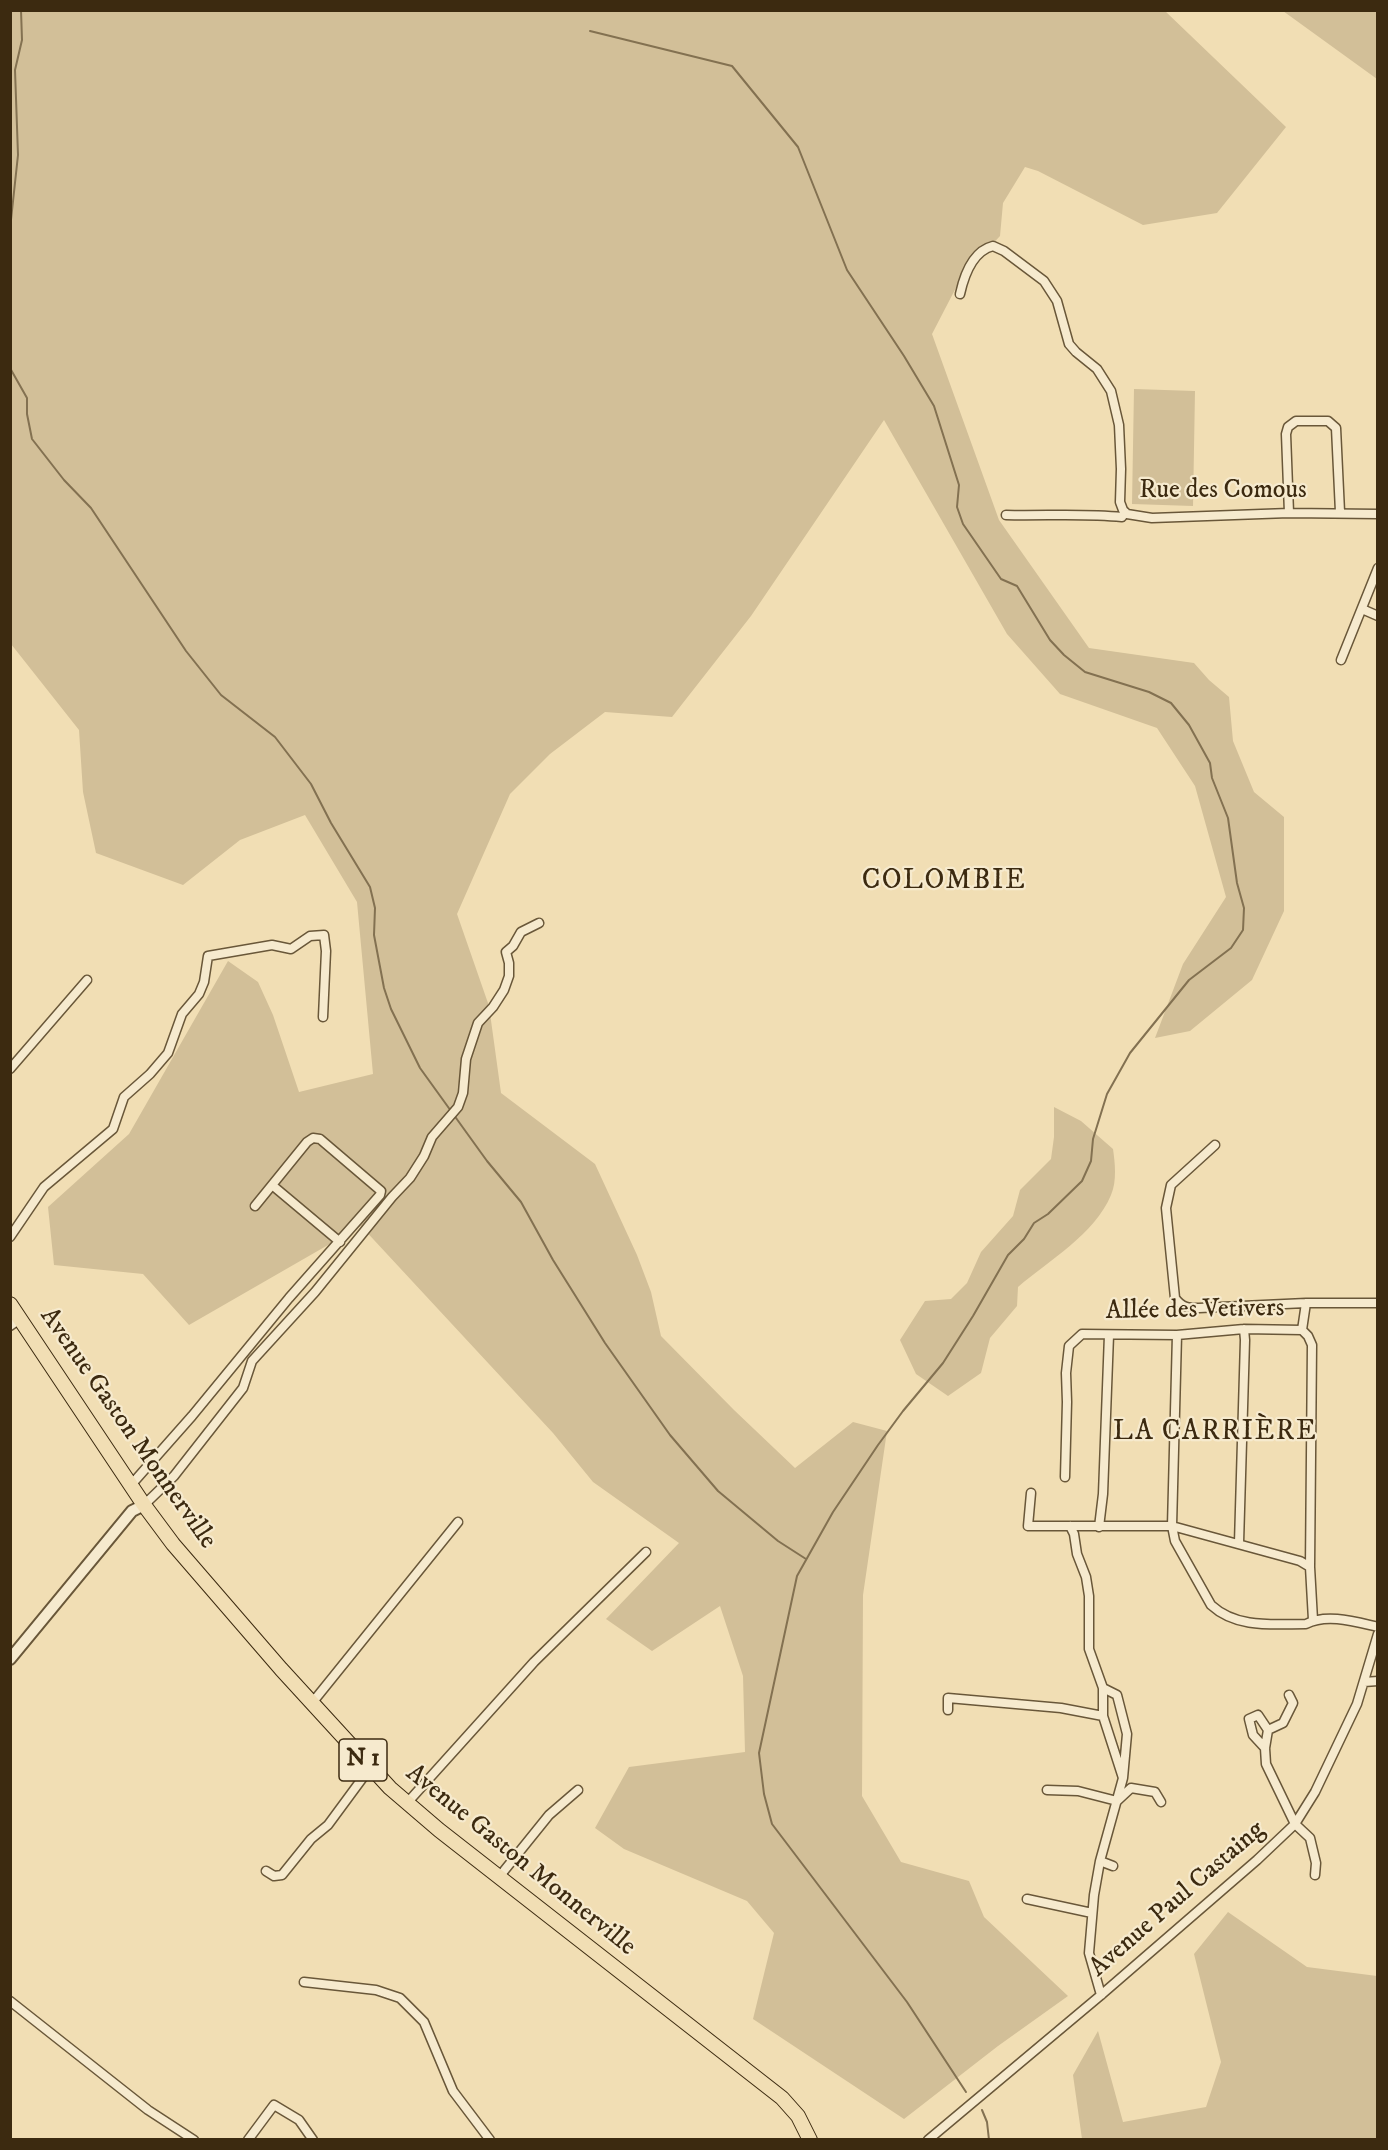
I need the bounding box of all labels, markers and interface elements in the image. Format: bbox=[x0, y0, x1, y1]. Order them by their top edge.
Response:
street label: Rue des Comous bbox=[1139, 476, 1307, 508]
district label: COLOMBIE bbox=[862, 865, 1026, 899]
street label: Allée des Vetivers bbox=[1105, 1294, 1285, 1328]
street label: Avenue Gaston Monnerville bbox=[32, 1303, 222, 1555]
district label: LA CARRIÈRE bbox=[1113, 1416, 1317, 1450]
road number: N 1 bbox=[339, 1739, 387, 1781]
street label: Avenue Gaston Monnerville bbox=[399, 1759, 641, 1963]
street label: Avenue Paul Castaing bbox=[1084, 1815, 1272, 1985]

